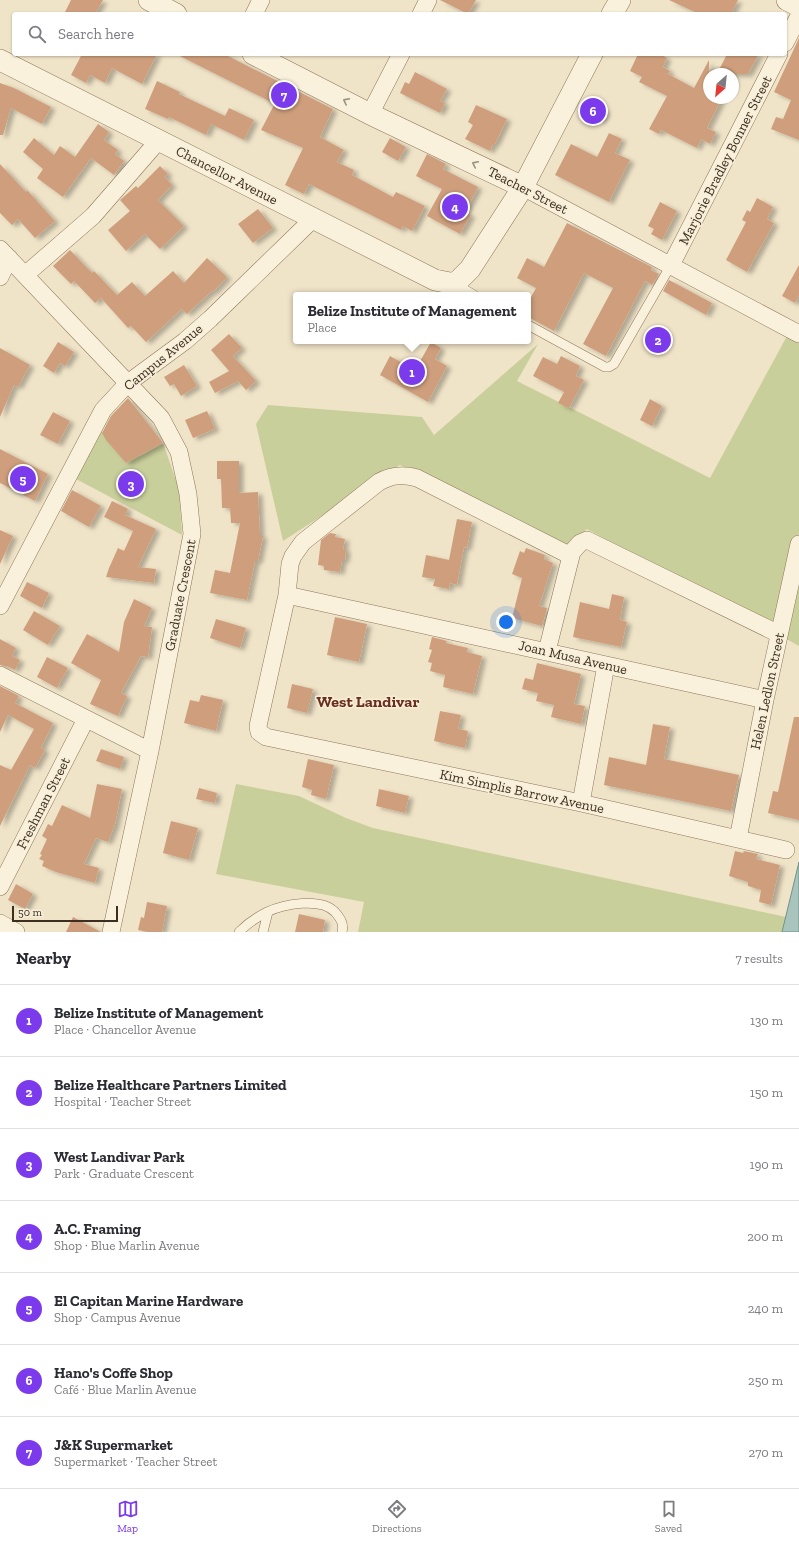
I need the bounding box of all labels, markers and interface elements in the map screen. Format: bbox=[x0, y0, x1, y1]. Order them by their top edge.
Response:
search box bbox=[12, 12, 787, 56]
icon: search bbox=[26, 23, 48, 45]
text: Search here bbox=[58, 25, 134, 43]
north arrow bbox=[703, 68, 739, 104]
street label: Marjorie Bradley Bonner Street bbox=[675, 72, 776, 248]
pin: 7 bbox=[271, 80, 297, 110]
pin: 6 bbox=[580, 96, 606, 126]
one-way arrow bbox=[342, 98, 350, 106]
street label: Chancellor Avenue bbox=[173, 142, 281, 209]
one-way arrow bbox=[472, 161, 479, 169]
street label: Teacher Street bbox=[485, 163, 571, 218]
pin: 4 bbox=[442, 192, 468, 222]
popup bbox=[293, 292, 531, 344]
text: Belize Institute of Management bbox=[307, 302, 517, 320]
street label: Campus Avenue bbox=[120, 320, 207, 394]
text: Place bbox=[307, 320, 337, 335]
pin: 2 bbox=[645, 325, 671, 355]
pin: 1 bbox=[399, 357, 425, 387]
pin: 5 bbox=[10, 464, 36, 494]
pin: 3 bbox=[118, 469, 144, 499]
street label: Graduate Crescent bbox=[161, 537, 200, 652]
your location bbox=[496, 612, 516, 632]
street label: Helen Ledlon Street bbox=[747, 630, 788, 751]
street label: Joan Musa Avenue bbox=[517, 637, 629, 678]
district label: West Landivar bbox=[316, 692, 420, 711]
street label: Freshman Street bbox=[13, 754, 74, 852]
street label: Kim Simplis Barrow Avenue bbox=[438, 766, 606, 817]
scale bar bbox=[12, 904, 118, 923]
text: 50 m bbox=[18, 906, 42, 919]
text: Nearby bbox=[16, 948, 71, 968]
text: 7 results bbox=[735, 951, 783, 966]
text: Belize Institute of Management bbox=[54, 1004, 263, 1022]
text: 1 bbox=[26, 1013, 32, 1028]
text: 130 m bbox=[750, 1013, 783, 1028]
text: Place · Chancellor Avenue bbox=[54, 1022, 196, 1037]
text: Belize Healthcare Partners Limited bbox=[54, 1076, 287, 1094]
text: 2 bbox=[26, 1085, 32, 1100]
text: 150 m bbox=[750, 1085, 783, 1100]
text: Hospital · Teacher Street bbox=[54, 1094, 191, 1109]
text: West Landivar Park bbox=[54, 1148, 184, 1166]
text: 3 bbox=[26, 1157, 32, 1172]
text: 190 m bbox=[749, 1157, 783, 1172]
text: Park · Graduate Crescent bbox=[54, 1166, 194, 1181]
text: A.C. Framing bbox=[54, 1220, 141, 1238]
text: 4 bbox=[25, 1229, 33, 1244]
text: 200 m bbox=[747, 1229, 783, 1244]
text: Shop · Blue Marlin Avenue bbox=[54, 1238, 200, 1253]
text: El Capitan Marine Hardware bbox=[54, 1292, 243, 1310]
text: 5 bbox=[26, 1301, 32, 1316]
text: 240 m bbox=[748, 1301, 783, 1316]
text: Shop · Campus Avenue bbox=[54, 1310, 181, 1325]
text: Hano's Coffe Shop bbox=[54, 1364, 173, 1382]
text: 6 bbox=[26, 1373, 32, 1388]
text: 250 m bbox=[748, 1373, 783, 1388]
text: Café · Blue Marlin Avenue bbox=[54, 1382, 196, 1397]
text: J&K Supermarket bbox=[54, 1436, 173, 1454]
text: 7 bbox=[26, 1445, 32, 1460]
text: 270 m bbox=[749, 1445, 783, 1460]
text: Supermarket · Teacher Street bbox=[54, 1454, 217, 1469]
tab: Map bbox=[117, 1498, 139, 1535]
tab: Directions bbox=[372, 1498, 422, 1535]
tab: Saved bbox=[655, 1498, 682, 1535]

